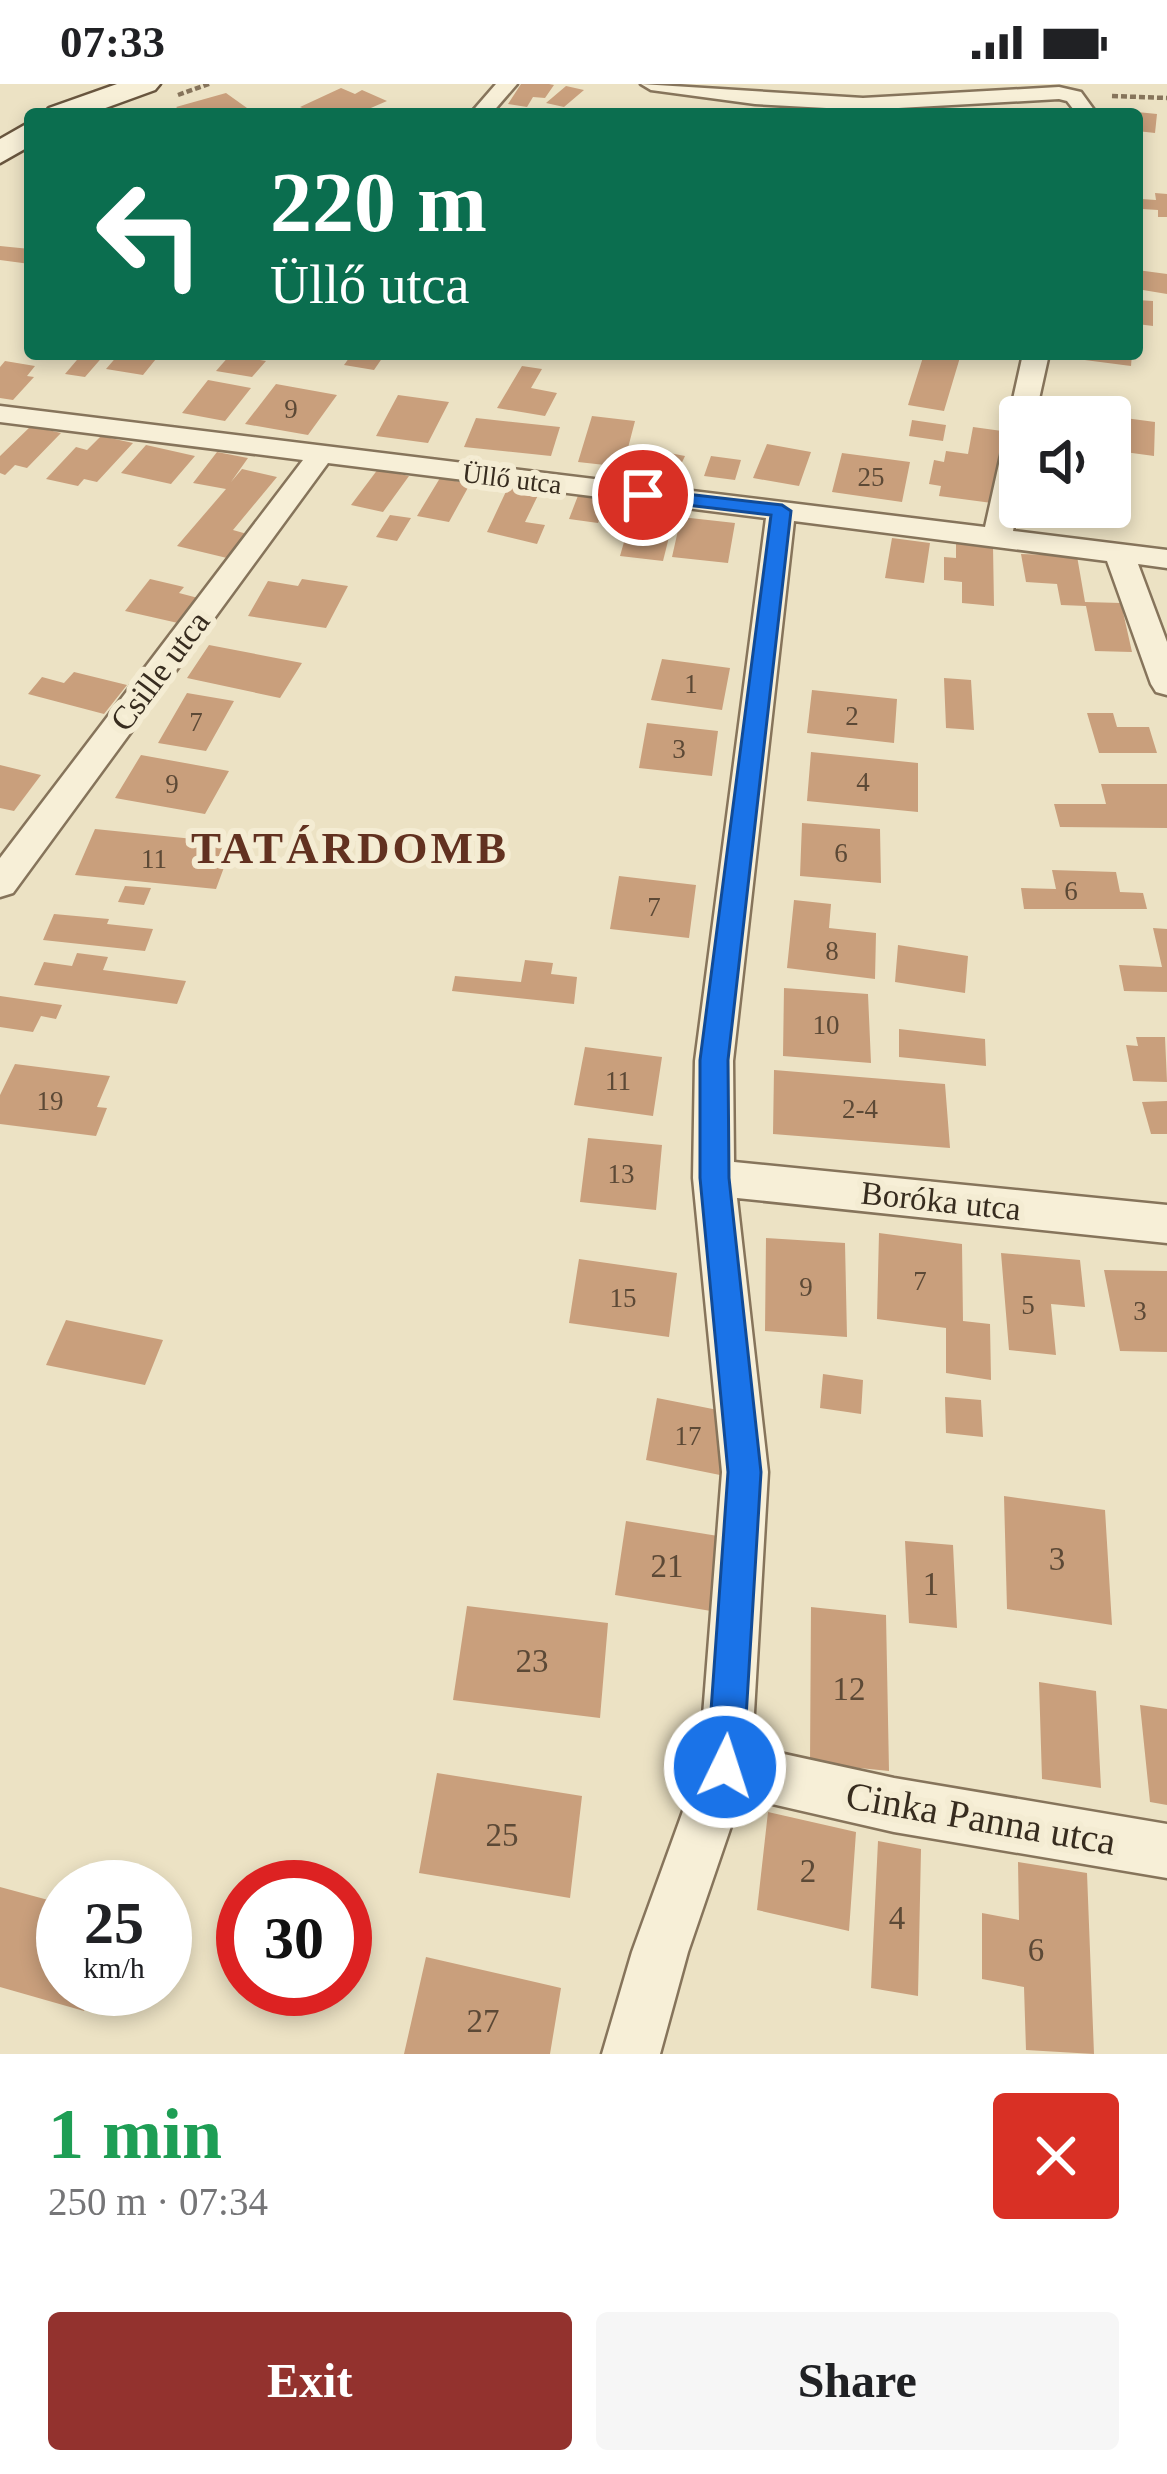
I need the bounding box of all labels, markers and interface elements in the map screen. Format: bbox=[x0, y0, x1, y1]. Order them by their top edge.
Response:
text: 07:33 bbox=[60, 17, 165, 67]
icon: left bbox=[72, 156, 228, 312]
text: 220 m bbox=[270, 156, 487, 249]
text: Üllő utca bbox=[270, 255, 469, 315]
house number: 9 bbox=[284, 394, 298, 424]
map controls bbox=[999, 396, 1131, 528]
button: sound bbox=[999, 396, 1131, 528]
pin bbox=[592, 444, 694, 546]
street label: Üllő utca bbox=[461, 458, 563, 500]
icon: arrive bbox=[610, 462, 676, 528]
house number: 25 bbox=[858, 462, 885, 492]
street label: Csille utca bbox=[103, 604, 217, 738]
house number: 1 bbox=[684, 669, 698, 699]
house number: 2 bbox=[845, 701, 859, 731]
house number: 7 bbox=[189, 707, 203, 737]
house number: 3 bbox=[672, 734, 686, 764]
house number: 4 bbox=[856, 767, 870, 797]
house number: 9 bbox=[165, 769, 179, 799]
district label: TATÁRDOMB bbox=[191, 823, 509, 873]
house number: 6 bbox=[834, 838, 848, 868]
house number: 11 bbox=[141, 844, 167, 874]
house number: 6 bbox=[1064, 876, 1078, 906]
house number: 7 bbox=[647, 892, 661, 922]
house number: 8 bbox=[825, 936, 839, 966]
house number: 10 bbox=[813, 1010, 840, 1040]
house number: 11 bbox=[605, 1066, 631, 1096]
house number: 19 bbox=[37, 1086, 64, 1116]
house number: 2-4 bbox=[842, 1094, 878, 1124]
house number: 13 bbox=[608, 1159, 635, 1189]
street label: Boróka utca bbox=[859, 1175, 1023, 1227]
house number: 7 bbox=[913, 1266, 927, 1296]
house number: 9 bbox=[799, 1272, 813, 1302]
house number: 15 bbox=[610, 1283, 637, 1313]
house number: 5 bbox=[1021, 1290, 1035, 1320]
house number: 3 bbox=[1133, 1296, 1147, 1326]
house number: 17 bbox=[675, 1421, 702, 1451]
house number: 3 bbox=[1049, 1541, 1065, 1577]
house number: 21 bbox=[651, 1548, 684, 1584]
house number: 1 bbox=[923, 1566, 939, 1602]
house number: 23 bbox=[516, 1643, 549, 1679]
house number: 12 bbox=[833, 1671, 866, 1707]
position arrow bbox=[662, 1704, 788, 1830]
street label: Cinka Panna utca bbox=[843, 1773, 1119, 1863]
house number: 25 bbox=[486, 1817, 519, 1853]
house number: 2 bbox=[800, 1853, 816, 1889]
speed limit sign: 30 bbox=[216, 1860, 372, 2016]
text: 25 bbox=[84, 1890, 144, 1956]
house number: 4 bbox=[889, 1900, 905, 1936]
house number: 6 bbox=[1028, 1932, 1044, 1968]
text: km/h bbox=[83, 1951, 145, 1984]
house number: 27 bbox=[467, 2003, 500, 2039]
button: close bbox=[993, 2093, 1119, 2219]
text: 1 min bbox=[48, 2094, 222, 2174]
text: 250 m · 07:34 bbox=[48, 2180, 268, 2223]
button: Exit bbox=[48, 2312, 572, 2450]
button: Share bbox=[596, 2312, 1119, 2450]

